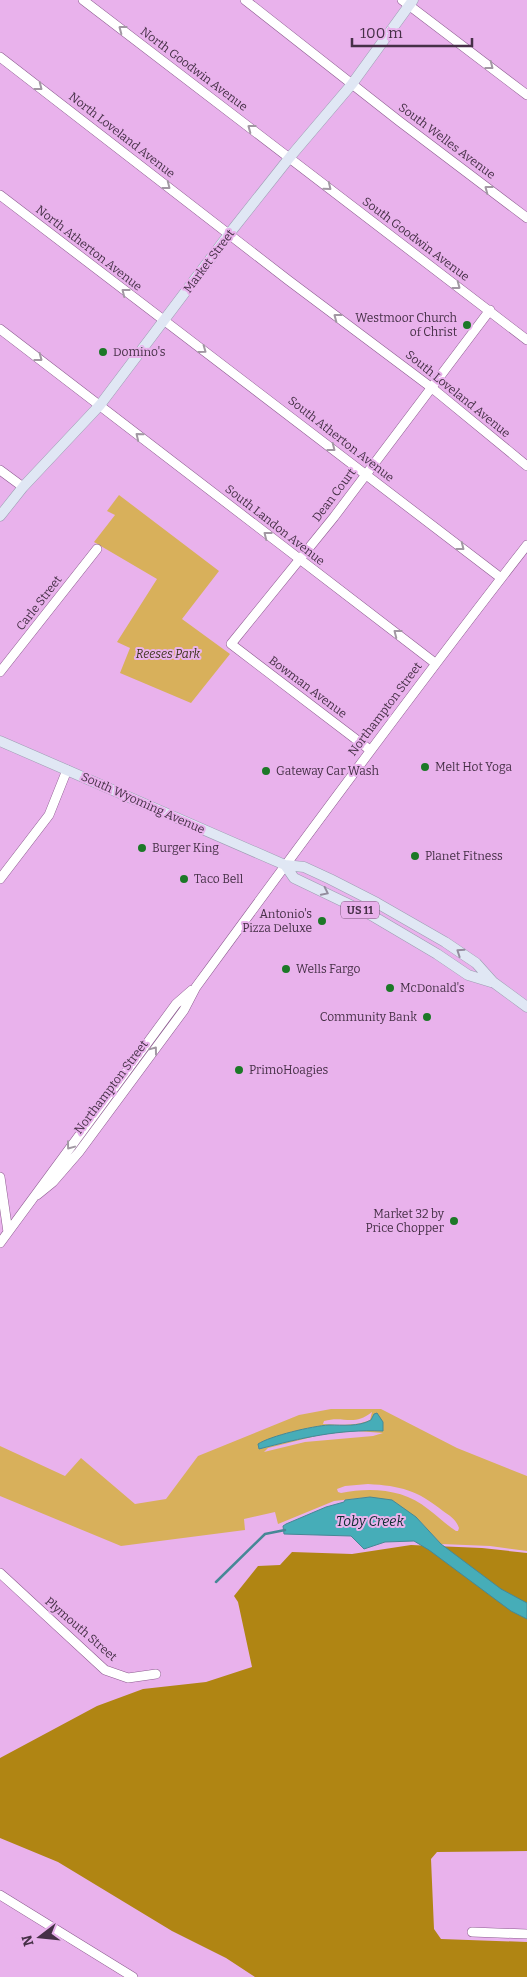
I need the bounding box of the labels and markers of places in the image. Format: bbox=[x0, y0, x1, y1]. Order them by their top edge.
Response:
place label: Westmoor Church of Christ bbox=[355, 311, 458, 339]
marker: Westmoor Church of Christ bbox=[461, 319, 473, 331]
place label: Domino's bbox=[113, 345, 166, 359]
marker: Domino's bbox=[97, 346, 109, 358]
place label: Melt Hot Yoga bbox=[435, 760, 513, 774]
marker: Melt Hot Yoga bbox=[419, 761, 431, 773]
place label: Gateway Car Wash bbox=[276, 764, 379, 778]
marker: Gateway Car Wash bbox=[260, 765, 272, 777]
place label: Burger King bbox=[152, 841, 219, 855]
marker: Burger King bbox=[136, 842, 148, 854]
place label: Planet Fitness bbox=[425, 849, 503, 863]
marker: Planet Fitness bbox=[409, 850, 421, 862]
place label: Taco Bell bbox=[194, 872, 244, 886]
marker: Taco Bell bbox=[178, 873, 190, 885]
place label: Antonio's Pizza Deluxe bbox=[242, 907, 312, 935]
marker: Antonio's Pizza Deluxe bbox=[316, 915, 328, 927]
place label: Wells Fargo bbox=[296, 962, 361, 976]
marker: Wells Fargo bbox=[280, 963, 292, 975]
place label: McDonald's bbox=[400, 981, 465, 995]
marker: McDonald's bbox=[384, 982, 396, 994]
place label: Community Bank bbox=[320, 1010, 417, 1024]
marker: Community Bank bbox=[421, 1011, 433, 1023]
place label: PrimoHoagies bbox=[249, 1063, 329, 1077]
marker: PrimoHoagies bbox=[233, 1064, 245, 1076]
place label: Market 32 by Price Chopper bbox=[365, 1207, 445, 1235]
marker: Market 32 by Price Chopper bbox=[448, 1215, 460, 1227]

